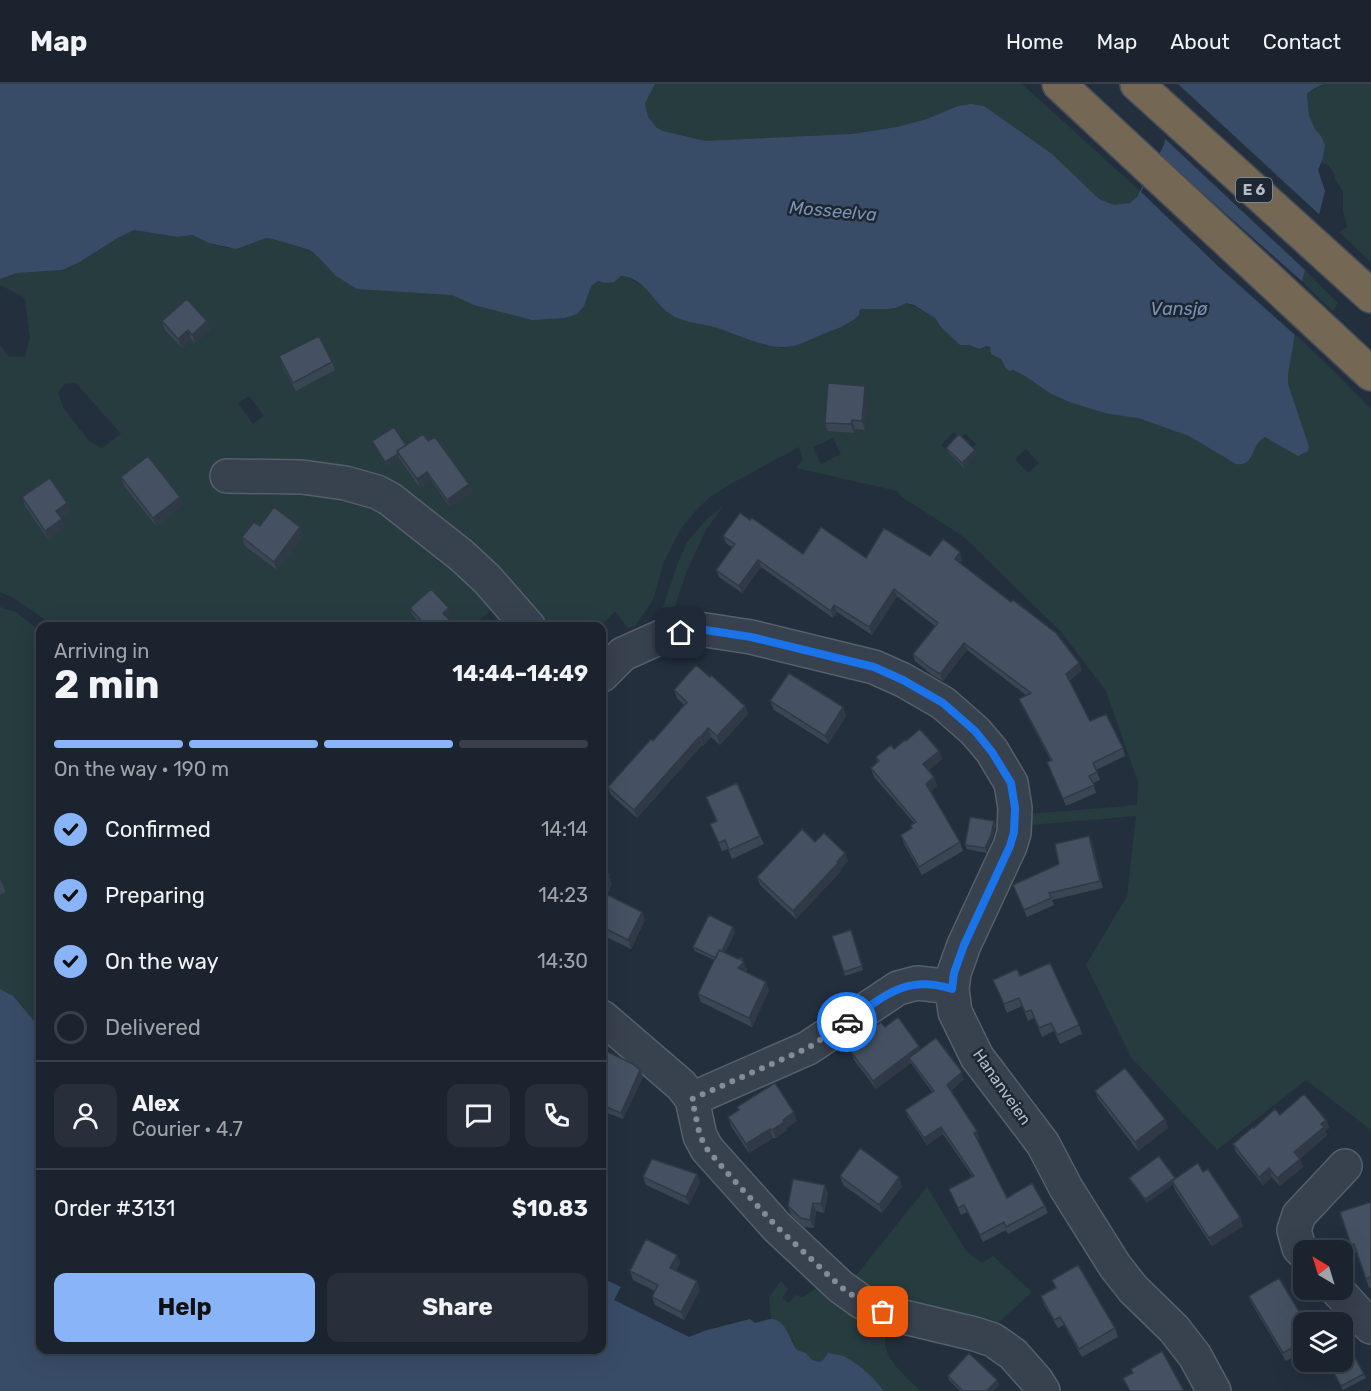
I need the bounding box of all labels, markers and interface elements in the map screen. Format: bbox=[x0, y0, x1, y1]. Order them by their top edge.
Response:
text: Map bbox=[30, 25, 87, 58]
text: Home bbox=[1006, 29, 1063, 54]
text: Map bbox=[1096, 29, 1137, 54]
text: About bbox=[1170, 29, 1230, 54]
text: Contact bbox=[1263, 29, 1341, 54]
road number: E 6 bbox=[1236, 178, 1272, 202]
water label: Mosseelva bbox=[788, 196, 878, 226]
water label: Vansjø bbox=[1150, 298, 1208, 320]
pin bbox=[655, 607, 706, 658]
icon: home bbox=[664, 616, 697, 649]
text: Arriving in bbox=[54, 639, 149, 663]
text: 14:44–14:49 bbox=[452, 660, 588, 687]
text: 2 min bbox=[54, 662, 160, 708]
text: On the way · 190 m bbox=[54, 757, 229, 781]
icon: check bbox=[54, 813, 87, 846]
text: Confirmed bbox=[105, 816, 211, 843]
text: 14:14 bbox=[541, 817, 588, 841]
icon: check bbox=[54, 879, 87, 912]
text: Preparing bbox=[105, 882, 205, 909]
text: 14:23 bbox=[538, 883, 588, 907]
icon: check bbox=[54, 945, 87, 978]
text: On the way bbox=[105, 948, 219, 975]
text: 14:30 bbox=[537, 949, 588, 973]
courier bbox=[817, 992, 877, 1052]
icon: car bbox=[831, 1006, 864, 1039]
text: Delivered bbox=[105, 1014, 201, 1041]
street label: Hananveien bbox=[969, 1045, 1035, 1129]
button: person bbox=[54, 1084, 117, 1147]
button: chat bbox=[447, 1084, 510, 1147]
button: phone bbox=[525, 1084, 588, 1147]
text: Alex bbox=[132, 1090, 180, 1117]
text: Courier · 4.7 bbox=[132, 1117, 243, 1141]
text: Order #3131 bbox=[54, 1195, 176, 1222]
text: $10.83 bbox=[512, 1195, 588, 1222]
north arrow bbox=[1293, 1240, 1353, 1300]
map controls bbox=[1293, 1240, 1353, 1372]
button: Help bbox=[54, 1273, 315, 1342]
button: Share bbox=[327, 1273, 588, 1342]
pin bbox=[857, 1286, 908, 1337]
icon: bag bbox=[866, 1295, 899, 1328]
button: layers bbox=[1293, 1312, 1353, 1372]

